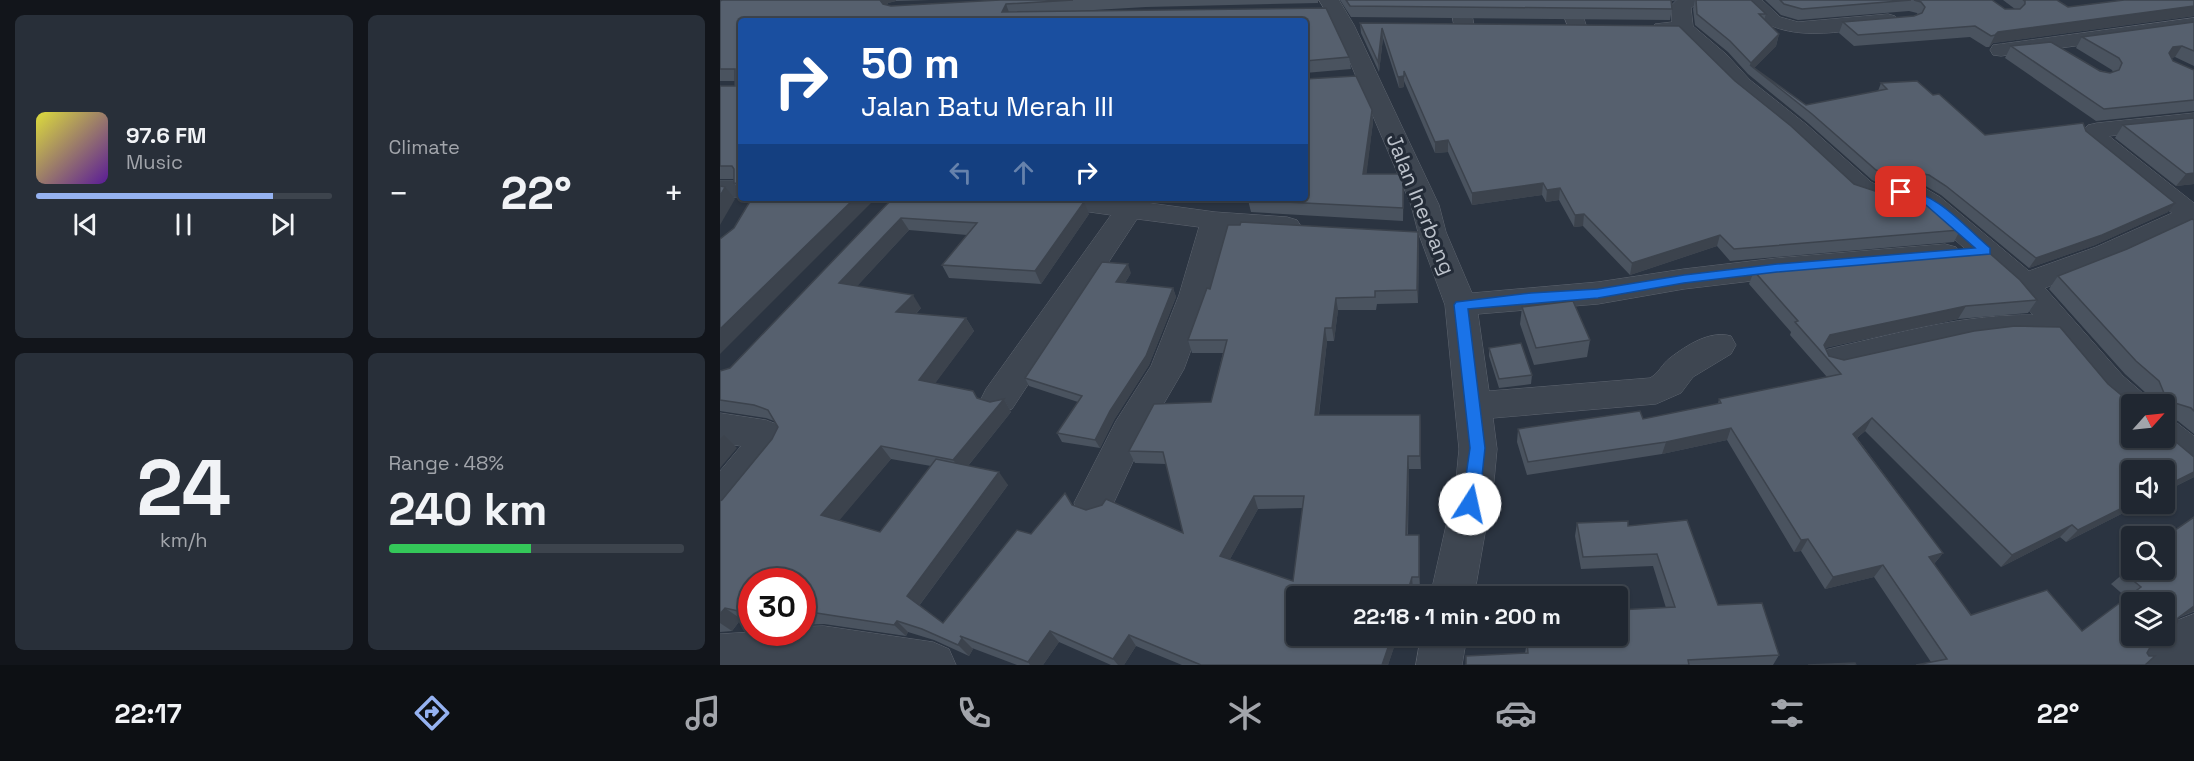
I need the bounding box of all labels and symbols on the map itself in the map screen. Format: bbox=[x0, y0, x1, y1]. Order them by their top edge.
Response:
street label: Jalan Inerbang bbox=[1380, 129, 1462, 279]
pin bbox=[1875, 166, 1926, 217]
north arrow bbox=[2121, 394, 2175, 448]
position arrow bbox=[1438, 472, 1502, 536]
speed limit sign: 30 bbox=[738, 568, 816, 646]

